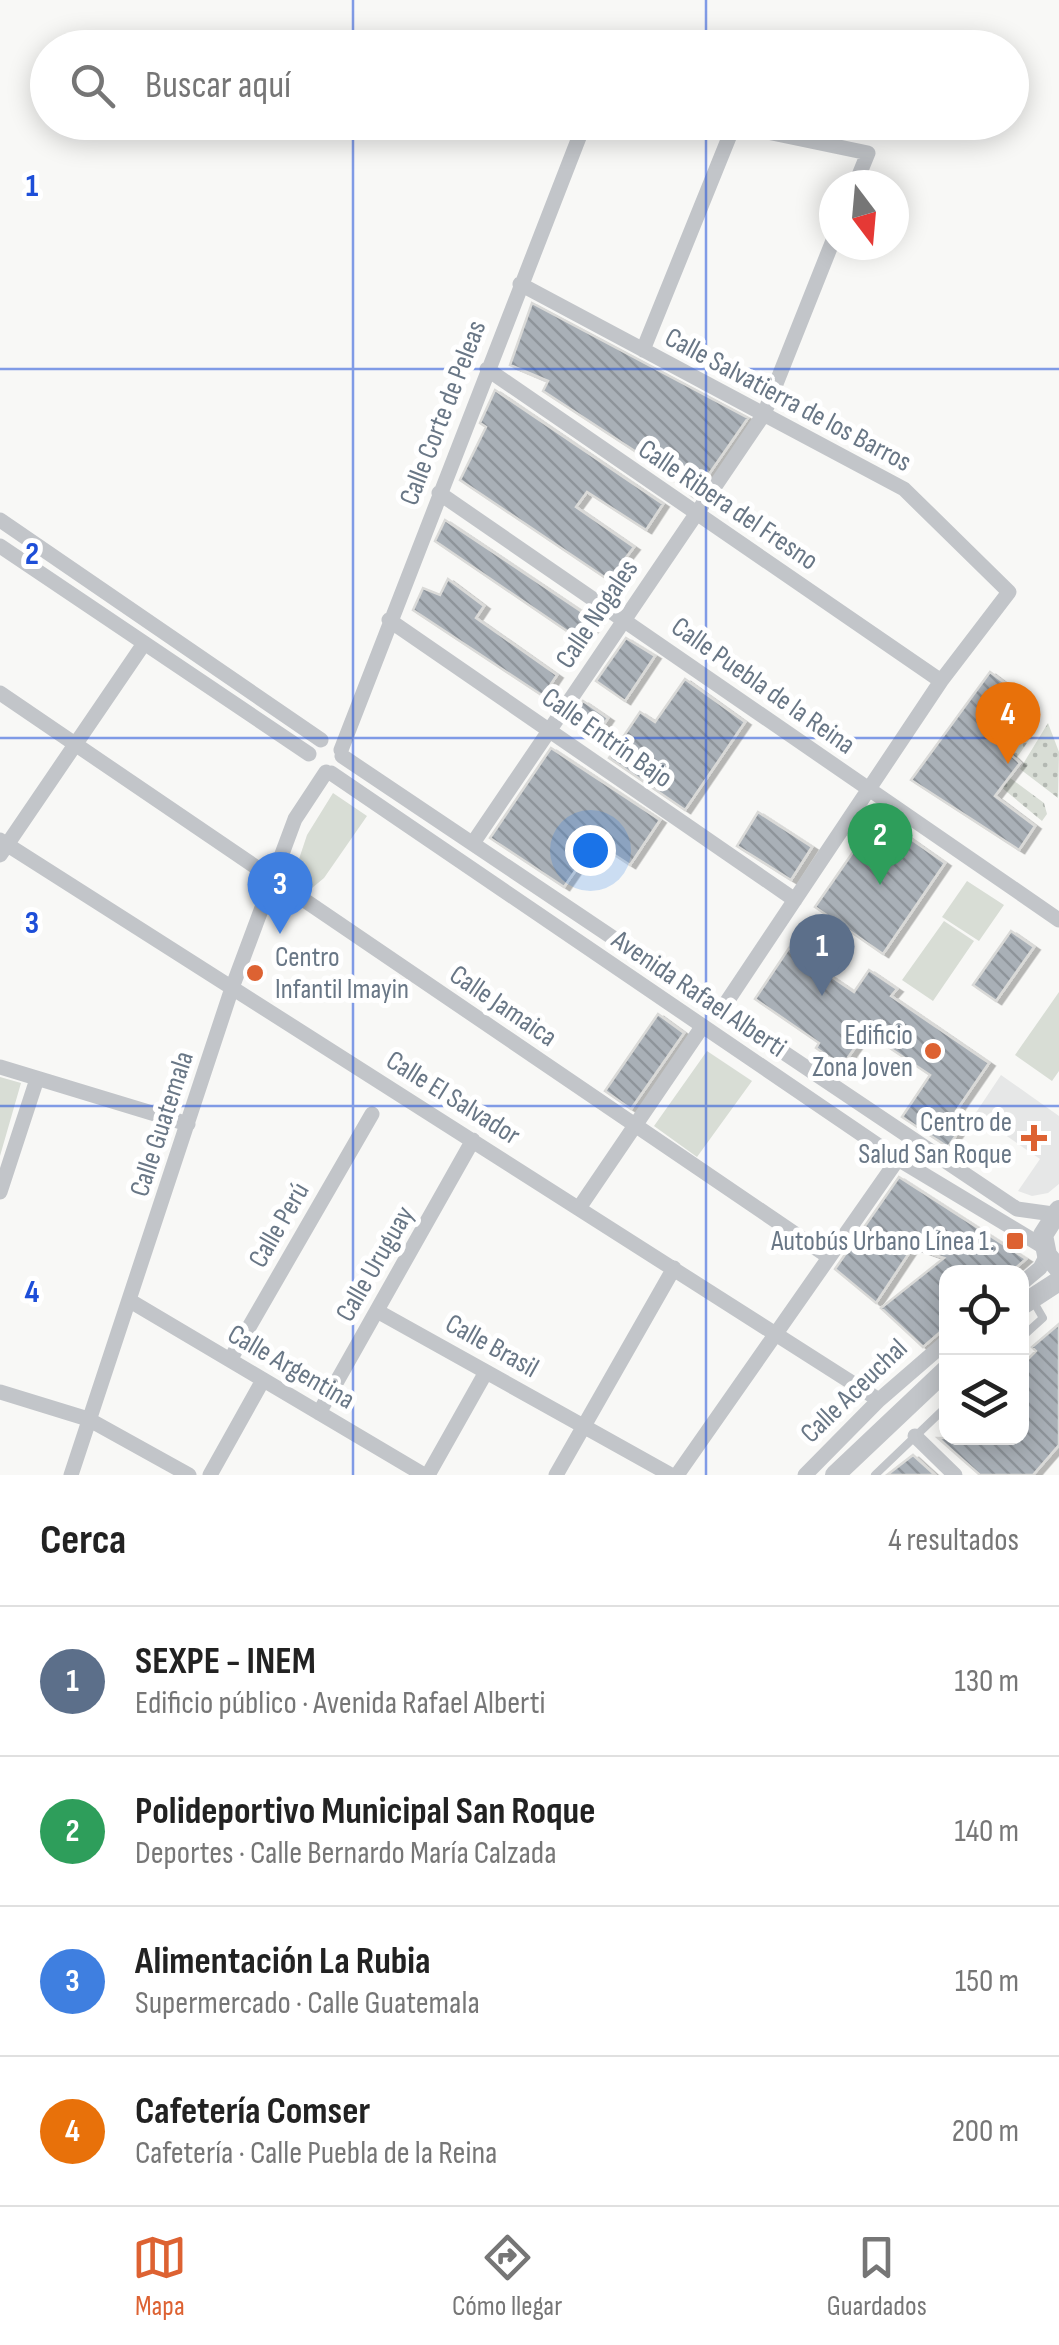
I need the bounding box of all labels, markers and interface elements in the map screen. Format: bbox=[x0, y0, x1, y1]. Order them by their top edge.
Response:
search box bbox=[30, 30, 1029, 140]
icon: search bbox=[65, 58, 120, 113]
text: Buscar aquí bbox=[145, 63, 291, 108]
text: 1 bbox=[26, 167, 39, 206]
north arrow bbox=[819, 170, 909, 260]
street label: Calle Corte de Peleas bbox=[393, 316, 493, 510]
street label: Calle Salvatierra de los Barros bbox=[659, 321, 917, 479]
street label: Calle Ribera del Fresno bbox=[632, 433, 824, 577]
text: 2 bbox=[25, 535, 39, 574]
street label: Calle Nogales bbox=[549, 553, 645, 675]
street label: Calle Puebla de la Reina bbox=[665, 610, 861, 762]
street label: Calle Entrín Bajo bbox=[535, 681, 679, 795]
pin: 4 bbox=[976, 682, 1040, 764]
pin: 2 bbox=[848, 802, 912, 885]
your location bbox=[565, 825, 616, 876]
pin: 3 bbox=[248, 852, 312, 934]
text: 3 bbox=[25, 904, 39, 943]
pin: 1 bbox=[790, 914, 854, 996]
street label: Avenida Rafael Alberti bbox=[605, 923, 792, 1064]
place label: Centro Infantil Imayin bbox=[275, 941, 409, 1006]
street label: Calle Jamaica bbox=[443, 958, 563, 1054]
marker: Centro Infantil Imayin bbox=[244, 962, 266, 984]
place label: Edificio Zona Joven bbox=[812, 1019, 913, 1084]
marker: Edificio Zona Joven bbox=[922, 1040, 944, 1062]
street label: Calle El Salvador bbox=[380, 1044, 526, 1152]
street label: Calle Guatemala bbox=[123, 1047, 201, 1201]
place label: Centro de Salud San Roque bbox=[858, 1106, 1012, 1171]
marker: Centro de Salud San Roque bbox=[1021, 1125, 1047, 1151]
street label: Calle Perú bbox=[242, 1177, 316, 1273]
street label: Calle Uruguay bbox=[329, 1200, 421, 1328]
place label: Autobús Urbano Línea 1. bbox=[770, 1225, 995, 1258]
marker: Autobús Urbano Línea 1. bbox=[1004, 1230, 1026, 1252]
map controls bbox=[939, 1265, 1029, 1445]
button: locate bbox=[939, 1265, 1029, 1355]
text: 4 bbox=[25, 1273, 40, 1312]
street label: Calle Brasil bbox=[440, 1307, 544, 1385]
street label: Calle Argentina bbox=[222, 1318, 360, 1416]
street label: Calle Aceuchal bbox=[794, 1332, 914, 1450]
button: layers bbox=[939, 1355, 1029, 1445]
text: Cerca bbox=[40, 1515, 126, 1566]
text: 4 resultados bbox=[888, 1521, 1019, 1560]
text: SEXPE - INEM bbox=[135, 1639, 316, 1684]
text: 1 bbox=[66, 1662, 79, 1701]
text: 130 m bbox=[954, 1662, 1019, 1701]
text: Edificio público · Avenida Rafael Alberti bbox=[135, 1684, 545, 1723]
text: Polideportivo Municipal San Roque bbox=[135, 1789, 595, 1834]
text: 2 bbox=[65, 1812, 80, 1851]
text: 140 m bbox=[955, 1812, 1019, 1851]
text: Deportes · Calle Bernardo María Calzada bbox=[135, 1834, 557, 1873]
text: Alimentación La Rubia bbox=[135, 1939, 431, 1984]
text: 3 bbox=[65, 1962, 80, 2001]
text: 150 m bbox=[955, 1962, 1019, 2001]
text: Supermercado · Calle Guatemala bbox=[135, 1984, 480, 2023]
text: Cafetería Comser bbox=[135, 2089, 370, 2134]
text: 4 bbox=[65, 2112, 80, 2151]
text: 200 m bbox=[952, 2112, 1019, 2151]
text: Cafetería · Calle Puebla de la Reina bbox=[135, 2134, 497, 2173]
tab: Mapa bbox=[132, 2230, 187, 2323]
tab: Cómo llegar bbox=[452, 2230, 562, 2323]
tab: Guardados bbox=[827, 2230, 927, 2323]

